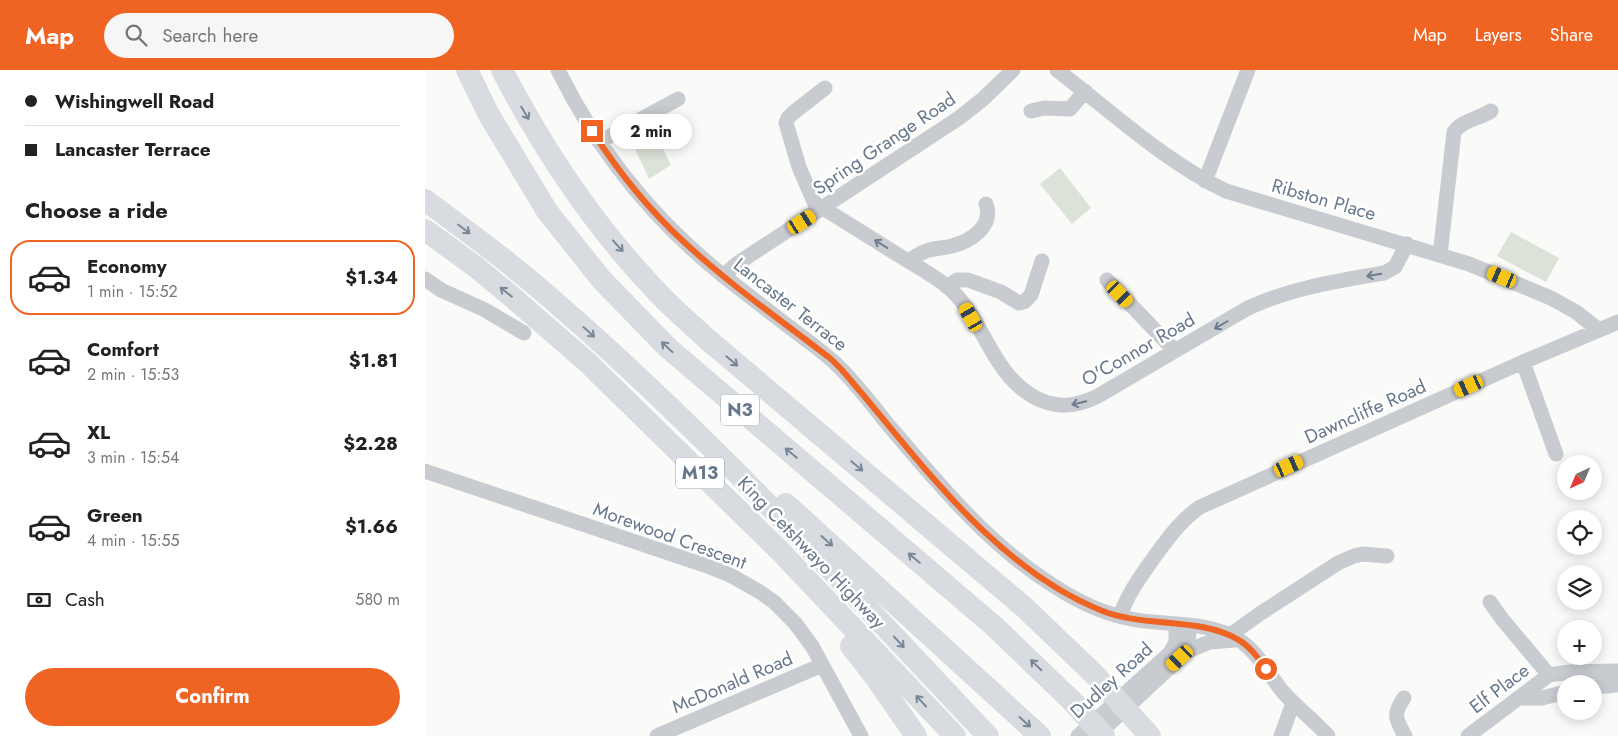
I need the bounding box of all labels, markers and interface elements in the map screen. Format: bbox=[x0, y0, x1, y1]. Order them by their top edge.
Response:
search box bbox=[104, 13, 454, 58]
text: Map bbox=[25, 18, 74, 53]
icon: search bbox=[122, 21, 150, 49]
text: Search here bbox=[162, 22, 258, 49]
text: Map bbox=[1413, 22, 1447, 48]
text: Layers bbox=[1475, 22, 1522, 48]
text: Share bbox=[1550, 22, 1593, 48]
street label: Spring Grange Road bbox=[808, 86, 961, 201]
text: Wishingwell Road bbox=[55, 88, 214, 115]
one-way arrow bbox=[520, 106, 530, 120]
callout: 2 min bbox=[609, 114, 692, 148]
route end bbox=[581, 120, 603, 142]
text: 2 min bbox=[630, 120, 672, 143]
text: Lancaster Terrace bbox=[55, 136, 211, 163]
street label: Ribston Place bbox=[1268, 172, 1379, 227]
text: Choose a ride bbox=[25, 194, 168, 226]
car bbox=[785, 208, 818, 236]
one-way arrow bbox=[457, 224, 471, 234]
one-way arrow bbox=[875, 239, 889, 249]
one-way arrow bbox=[612, 240, 623, 253]
street label: Lancaster Terrace bbox=[728, 251, 853, 358]
text: Economy bbox=[87, 253, 167, 280]
icon: car bbox=[27, 255, 72, 300]
text: $1.34 bbox=[345, 264, 398, 291]
car bbox=[1485, 264, 1518, 290]
one-way arrow bbox=[1366, 271, 1382, 281]
car bbox=[1104, 278, 1135, 310]
text: 1 min · 15:52 bbox=[87, 280, 178, 303]
one-way arrow bbox=[500, 286, 513, 297]
car bbox=[957, 300, 984, 334]
street label: O'Connor Road bbox=[1077, 306, 1200, 393]
one-way arrow bbox=[1214, 320, 1228, 330]
one-way arrow bbox=[583, 327, 596, 338]
text: Comfort bbox=[87, 336, 159, 363]
icon: car bbox=[27, 338, 72, 383]
one-way arrow bbox=[661, 341, 674, 353]
text: $1.81 bbox=[349, 347, 398, 374]
one-way arrow bbox=[726, 355, 739, 366]
text: 2 min · 15:53 bbox=[87, 363, 179, 386]
street label: Dawncliffe Road bbox=[1300, 373, 1430, 450]
car bbox=[1452, 373, 1485, 399]
road number: N3 bbox=[721, 394, 759, 426]
one-way arrow bbox=[1071, 399, 1087, 408]
text: XL bbox=[87, 419, 110, 446]
icon: car bbox=[27, 421, 72, 466]
text: $2.28 bbox=[343, 430, 398, 457]
text: 3 min · 15:54 bbox=[87, 446, 179, 469]
one-way arrow bbox=[784, 447, 797, 459]
car bbox=[1272, 453, 1305, 479]
north arrow bbox=[1557, 455, 1603, 500]
map controls bbox=[1557, 455, 1602, 720]
road number: M13 bbox=[676, 458, 724, 488]
one-way arrow bbox=[850, 460, 863, 471]
street label: King Cetshwayo Highway bbox=[732, 470, 892, 635]
street label: Morewood Crescent bbox=[589, 495, 751, 576]
text: Green bbox=[87, 502, 143, 529]
icon: car bbox=[27, 504, 72, 549]
button: locate bbox=[1557, 510, 1602, 555]
text: $1.66 bbox=[345, 513, 398, 540]
text: 4 min · 15:55 bbox=[87, 529, 180, 552]
one-way arrow bbox=[820, 535, 833, 546]
one-way arrow bbox=[908, 553, 921, 564]
button: layers bbox=[1557, 565, 1602, 610]
icon: cash bbox=[25, 586, 53, 614]
text: Cash bbox=[65, 586, 105, 613]
text: 580 m bbox=[355, 588, 400, 611]
button: + bbox=[1557, 620, 1602, 665]
one-way arrow bbox=[893, 636, 905, 649]
street label: Dudley Road bbox=[1064, 636, 1159, 725]
car bbox=[1163, 642, 1196, 674]
street label: McDonald Road bbox=[668, 645, 797, 720]
street label: Elf Place bbox=[1464, 657, 1535, 720]
route start bbox=[1255, 658, 1277, 680]
one-way arrow bbox=[1031, 660, 1043, 672]
button: Confirm bbox=[25, 668, 400, 726]
button: − bbox=[1557, 675, 1602, 720]
one-way arrow bbox=[915, 694, 927, 707]
one-way arrow bbox=[1018, 716, 1031, 728]

